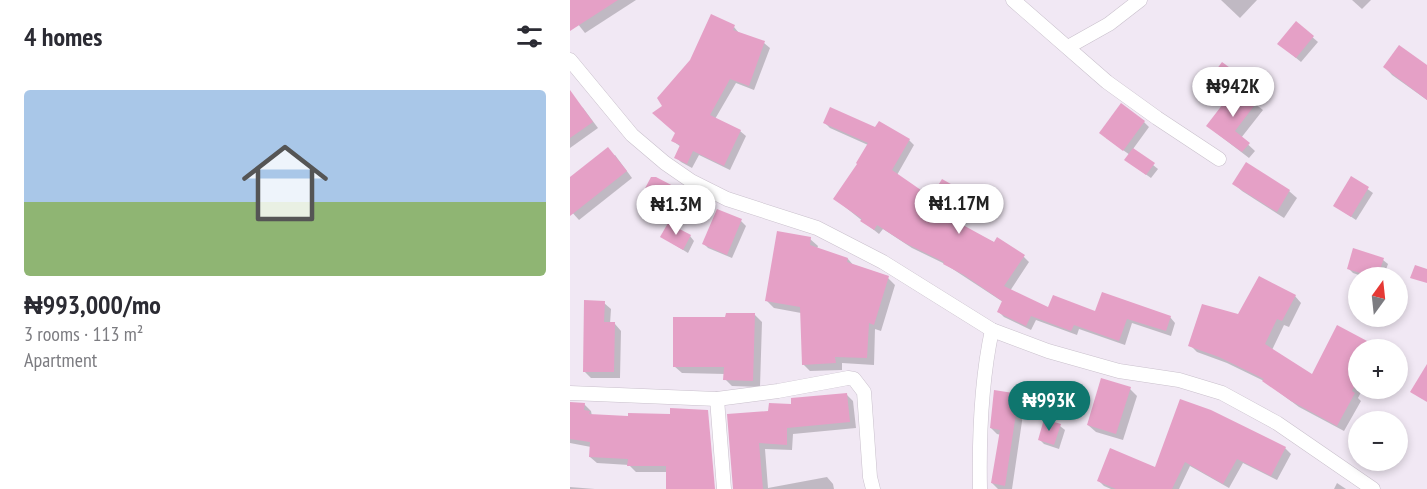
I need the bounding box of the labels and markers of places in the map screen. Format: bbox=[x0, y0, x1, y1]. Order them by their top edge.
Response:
pin: ₦942K bbox=[1191, 67, 1275, 118]
pin: ₦1.17M bbox=[910, 184, 1008, 235]
pin: ₦1.3M bbox=[634, 185, 718, 236]
pin: ₦993K bbox=[1007, 381, 1091, 432]

